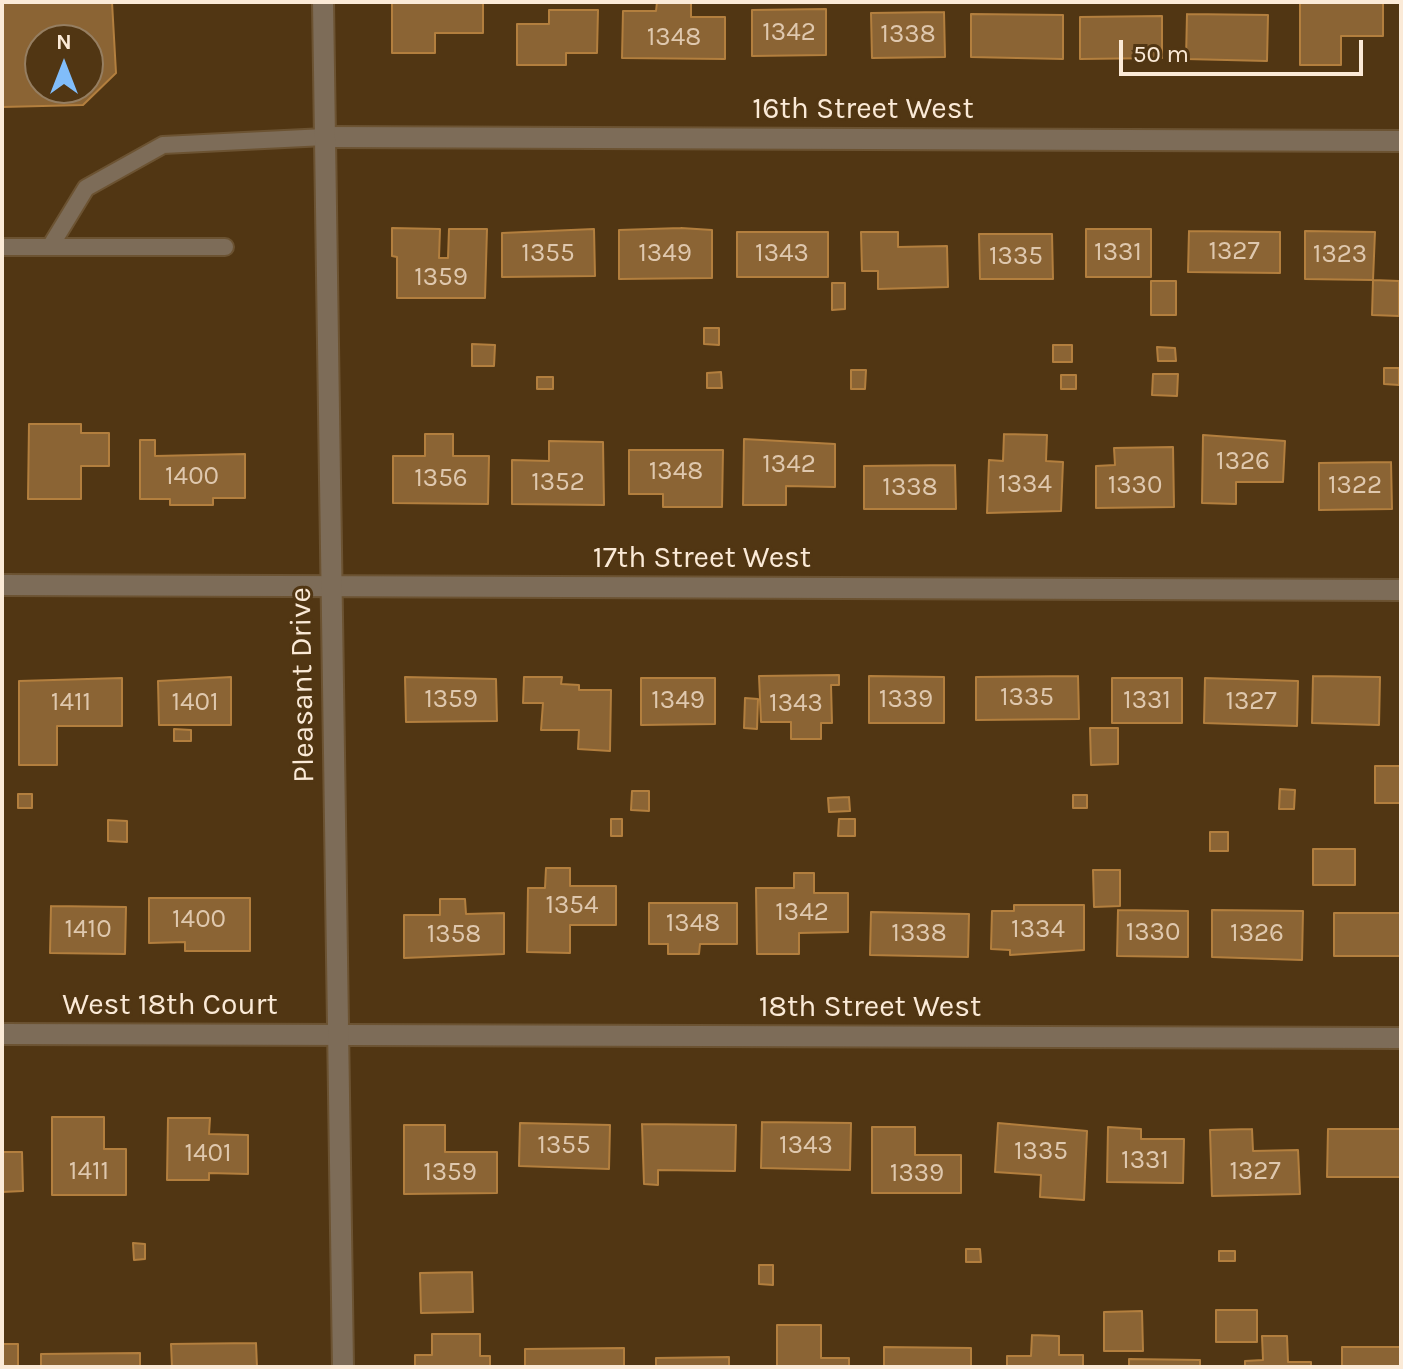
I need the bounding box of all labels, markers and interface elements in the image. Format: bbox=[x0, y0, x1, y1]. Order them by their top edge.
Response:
house number: 1342 bbox=[762, 17, 816, 49]
house number: 1338 bbox=[880, 19, 936, 51]
house number: 1348 bbox=[647, 22, 701, 54]
north arrow bbox=[24, 24, 104, 104]
scale bar bbox=[1123, 24, 1367, 74]
text: N bbox=[56, 29, 72, 55]
text: 50 m bbox=[1133, 40, 1189, 68]
street label: 16th Street West bbox=[752, 91, 974, 127]
house number: 1327 bbox=[1208, 236, 1260, 268]
house number: 1331 bbox=[1094, 237, 1142, 269]
house number: 1355 bbox=[521, 238, 575, 270]
house number: 1349 bbox=[638, 238, 692, 270]
house number: 1343 bbox=[755, 238, 809, 270]
house number: 1323 bbox=[1313, 239, 1367, 271]
house number: 1335 bbox=[989, 241, 1043, 273]
house number: 1359 bbox=[414, 262, 468, 294]
house number: 1326 bbox=[1216, 446, 1270, 478]
house number: 1342 bbox=[762, 449, 816, 481]
house number: 1348 bbox=[649, 456, 703, 488]
house number: 1400 bbox=[165, 461, 219, 493]
house number: 1356 bbox=[414, 463, 468, 495]
house number: 1352 bbox=[531, 467, 585, 499]
house number: 1334 bbox=[998, 469, 1052, 501]
house number: 1330 bbox=[1108, 470, 1162, 502]
house number: 1322 bbox=[1328, 470, 1382, 502]
house number: 1338 bbox=[882, 472, 938, 504]
street label: 17th Street West bbox=[593, 540, 811, 576]
street label: Pleasant Drive bbox=[283, 587, 323, 783]
house number: 1335 bbox=[1000, 682, 1054, 714]
house number: 1359 bbox=[424, 684, 478, 716]
house number: 1339 bbox=[879, 684, 933, 716]
house number: 1349 bbox=[651, 685, 705, 717]
house number: 1331 bbox=[1123, 685, 1171, 717]
house number: 1327 bbox=[1225, 686, 1277, 718]
house number: 1411 bbox=[51, 687, 91, 719]
house number: 1401 bbox=[171, 687, 219, 719]
house number: 1343 bbox=[769, 688, 823, 720]
house number: 1354 bbox=[545, 890, 599, 922]
house number: 1342 bbox=[775, 897, 829, 929]
house number: 1400 bbox=[172, 904, 226, 936]
house number: 1348 bbox=[666, 908, 720, 940]
house number: 1410 bbox=[64, 914, 112, 946]
house number: 1334 bbox=[1011, 914, 1065, 946]
house number: 1330 bbox=[1126, 917, 1180, 949]
house number: 1338 bbox=[891, 918, 947, 950]
house number: 1326 bbox=[1230, 918, 1284, 950]
house number: 1358 bbox=[427, 919, 481, 951]
street label: West 18th Court bbox=[62, 987, 278, 1023]
street label: 18th Street West bbox=[759, 989, 981, 1025]
house number: 1355 bbox=[537, 1130, 591, 1162]
house number: 1343 bbox=[779, 1130, 833, 1162]
house number: 1335 bbox=[1014, 1136, 1068, 1168]
house number: 1401 bbox=[184, 1138, 232, 1170]
house number: 1331 bbox=[1121, 1145, 1169, 1177]
house number: 1411 bbox=[69, 1156, 109, 1188]
house number: 1327 bbox=[1229, 1156, 1281, 1188]
house number: 1359 bbox=[423, 1157, 477, 1189]
house number: 1339 bbox=[890, 1158, 944, 1190]

